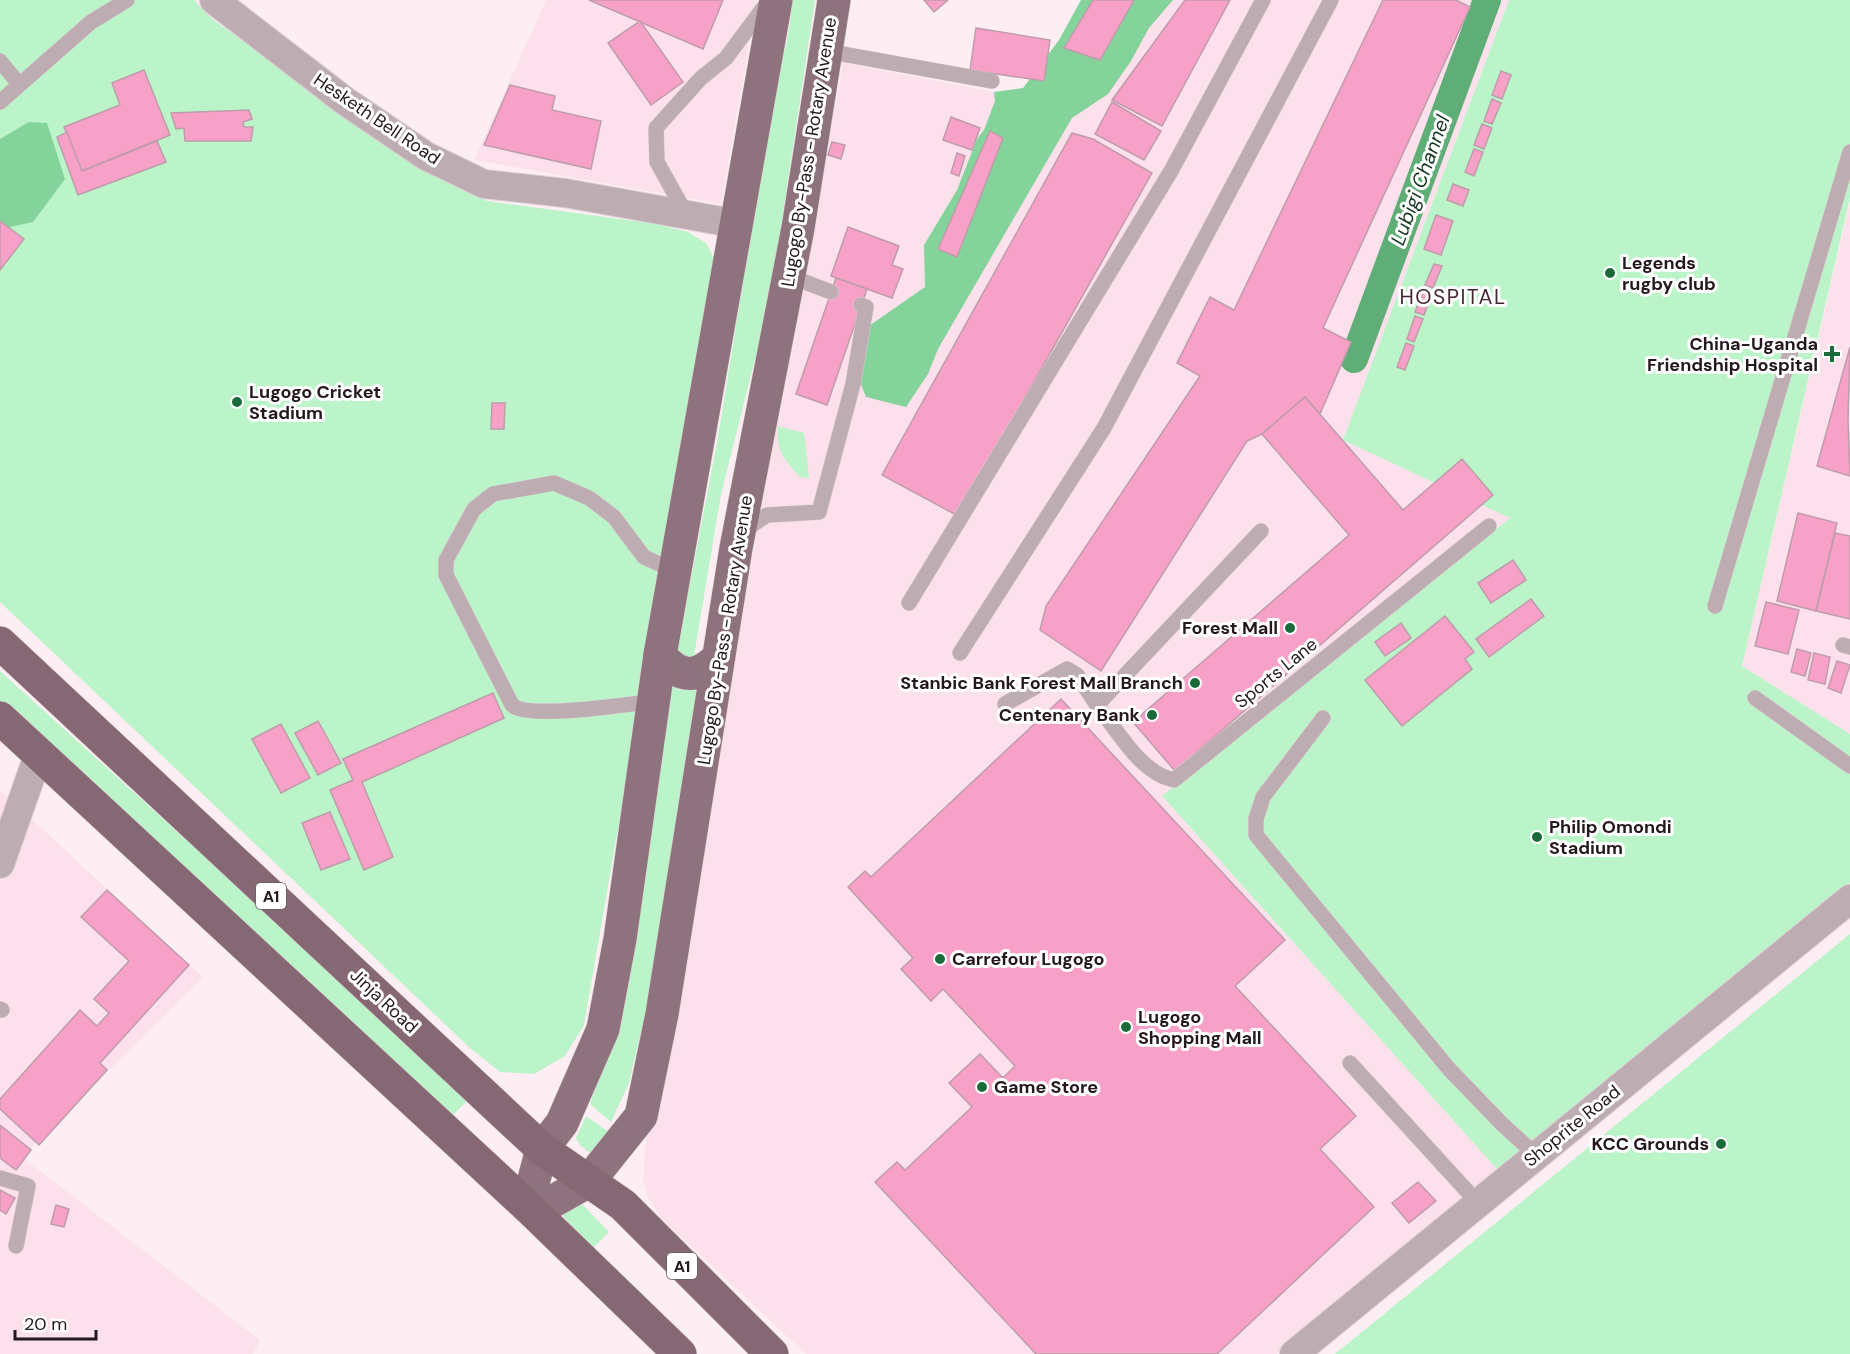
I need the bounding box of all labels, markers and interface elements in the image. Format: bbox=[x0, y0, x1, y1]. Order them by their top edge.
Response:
street label: Lugogo By-Pass - Rotary Avenue bbox=[776, 15, 842, 289]
street label: Hesketh Bell Road bbox=[309, 68, 445, 170]
water label: Lubigi Channel bbox=[1384, 111, 1456, 249]
place label: Legends rugby club bbox=[1622, 251, 1716, 296]
marker: Legends rugby club bbox=[1603, 266, 1617, 280]
district label: HOSPITAL bbox=[1400, 283, 1506, 311]
place label: China-Uganda Friendship Hospital bbox=[1647, 332, 1818, 377]
marker: China-Uganda Friendship Hospital bbox=[1823, 345, 1841, 363]
place label: Lugogo Cricket Stadium bbox=[249, 380, 381, 425]
marker: Lugogo Cricket Stadium bbox=[230, 395, 244, 409]
street label: Lugogo By-Pass - Rotary Avenue bbox=[692, 493, 758, 767]
place label: Forest Mall bbox=[1182, 616, 1278, 640]
marker: Forest Mall bbox=[1283, 621, 1297, 635]
street label: Sports Lane bbox=[1230, 632, 1322, 714]
place label: Stanbic Bank Forest Mall Branch bbox=[900, 671, 1183, 695]
marker: Stanbic Bank Forest Mall Branch bbox=[1188, 676, 1202, 690]
place label: Centenary Bank bbox=[999, 703, 1141, 727]
marker: Centenary Bank bbox=[1145, 708, 1159, 722]
place label: Philip Omondi Stadium bbox=[1549, 815, 1672, 860]
marker: Philip Omondi Stadium bbox=[1530, 830, 1544, 844]
road number: A1 bbox=[256, 883, 286, 909]
place label: Carrefour Lugogo bbox=[952, 947, 1104, 971]
marker: Carrefour Lugogo bbox=[933, 952, 947, 966]
street label: Jinja Road bbox=[345, 963, 423, 1039]
place label: Lugogo Shopping Mall bbox=[1138, 1005, 1262, 1050]
marker: Lugogo Shopping Mall bbox=[1119, 1020, 1133, 1034]
place label: Game Store bbox=[994, 1075, 1098, 1099]
marker: Game Store bbox=[975, 1080, 989, 1094]
street label: Shoprite Road bbox=[1519, 1080, 1625, 1172]
place label: KCC Grounds bbox=[1592, 1132, 1709, 1156]
marker: KCC Grounds bbox=[1714, 1137, 1728, 1151]
road number: A1 bbox=[667, 1253, 697, 1279]
scale bar bbox=[15, 1303, 96, 1341]
text: 20 m bbox=[24, 1312, 67, 1336]

